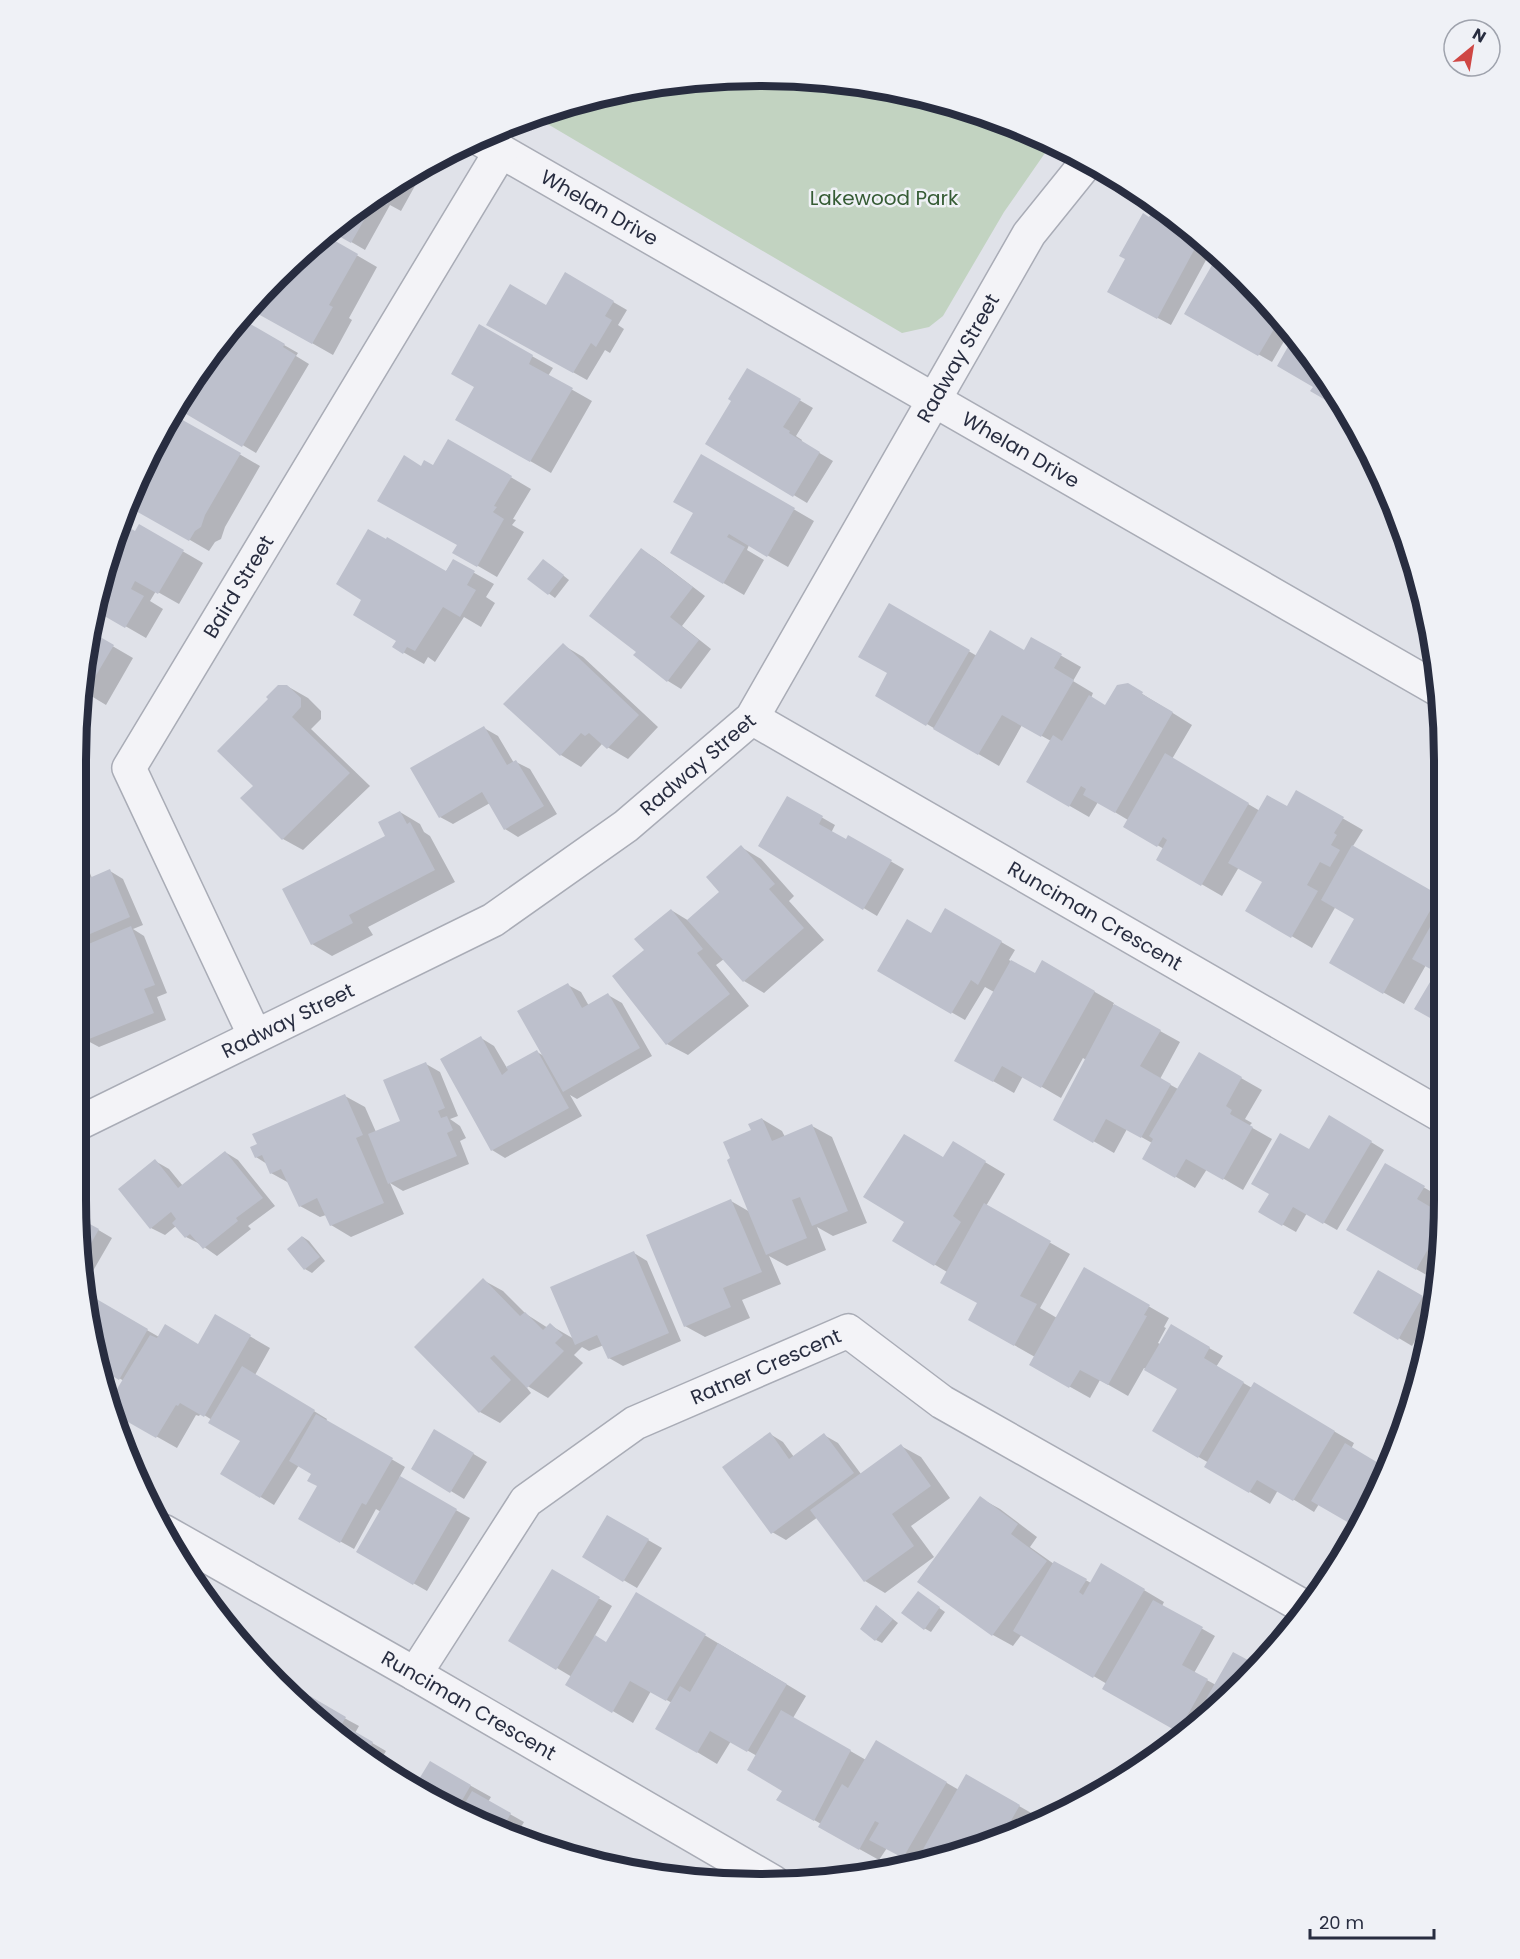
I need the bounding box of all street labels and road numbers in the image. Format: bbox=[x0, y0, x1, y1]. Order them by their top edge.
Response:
street label: Whelan Drive bbox=[535, 163, 663, 253]
street label: Radway Street bbox=[910, 289, 1006, 428]
street label: Whelan Drive bbox=[957, 405, 1085, 495]
street label: Baird Street bbox=[197, 530, 280, 643]
street label: Radway Street bbox=[634, 707, 762, 822]
street label: Runciman Crescent bbox=[1003, 854, 1188, 977]
street label: Radway Street bbox=[217, 976, 359, 1065]
street label: Ratner Crescent bbox=[686, 1322, 845, 1411]
street label: Runciman Crescent bbox=[376, 1644, 561, 1767]

